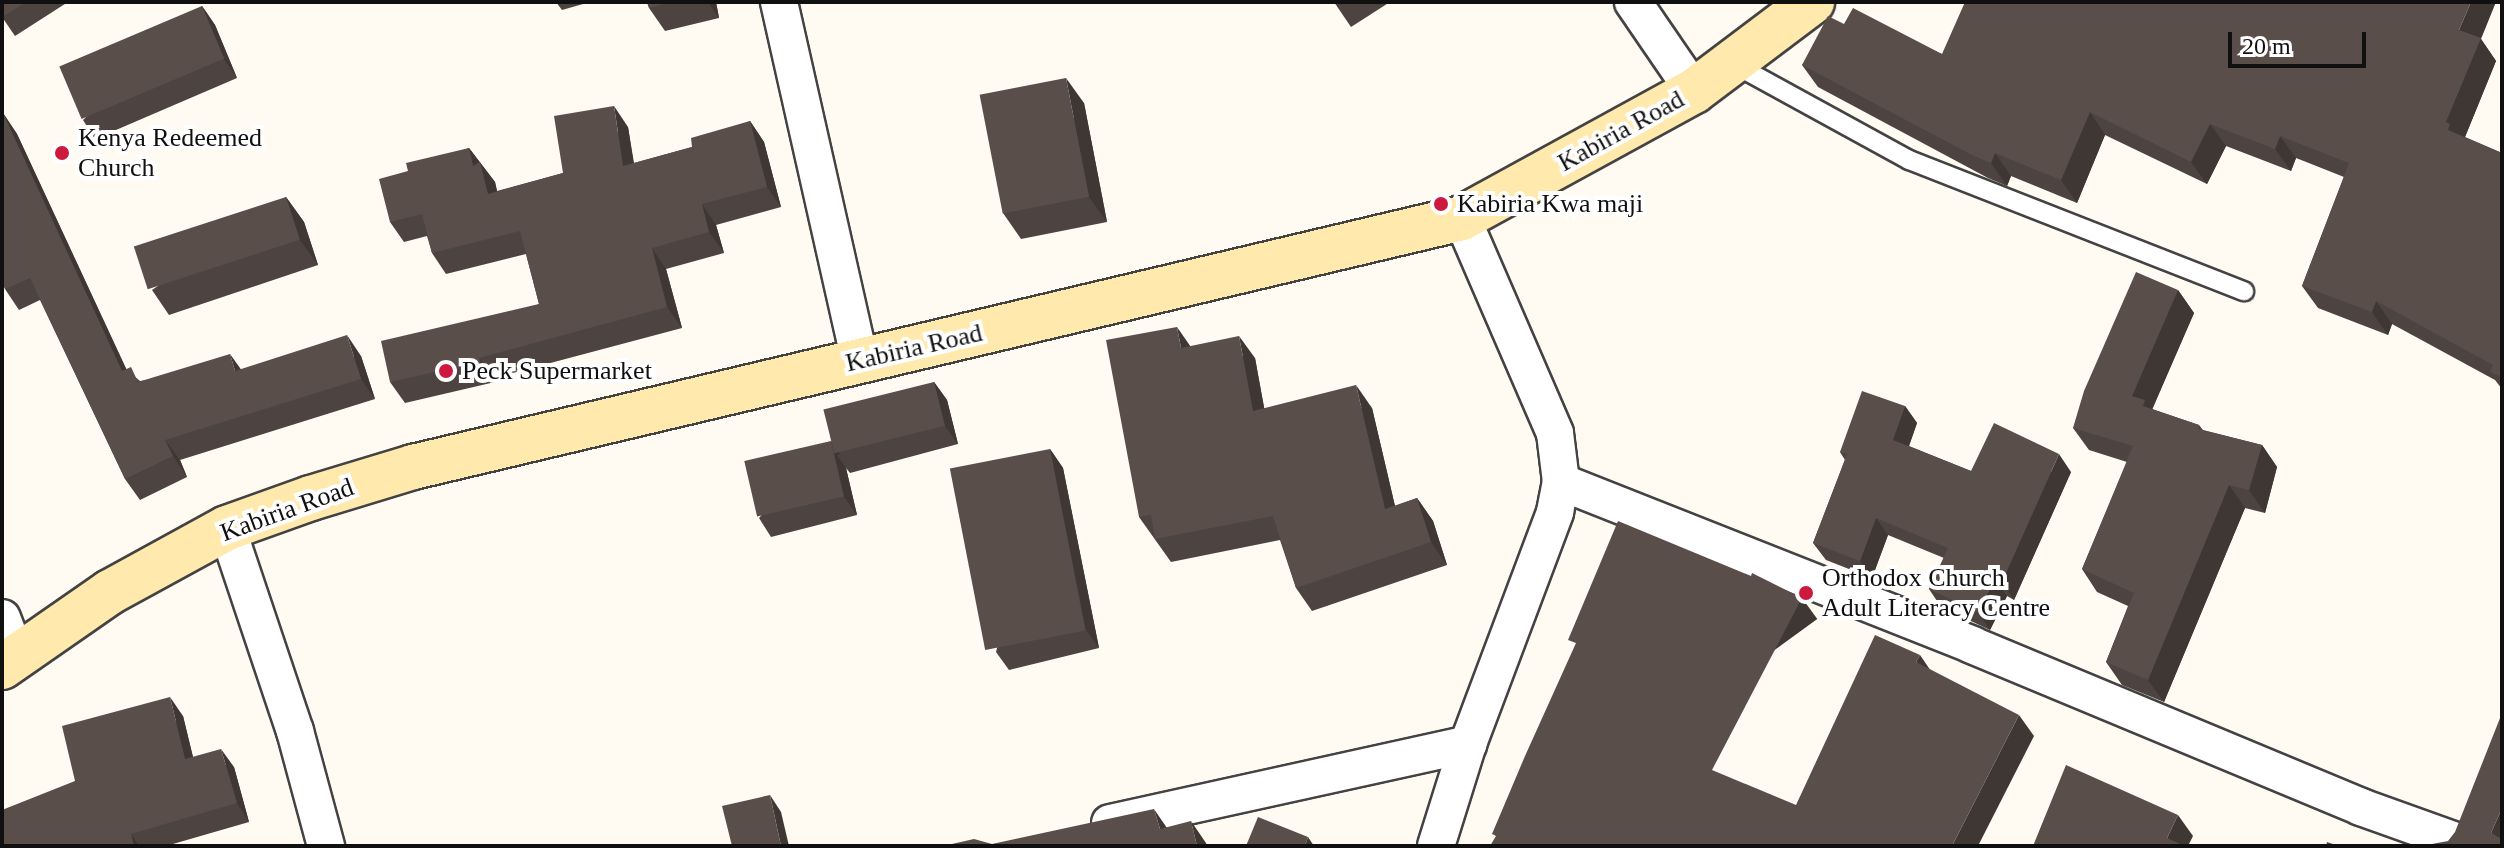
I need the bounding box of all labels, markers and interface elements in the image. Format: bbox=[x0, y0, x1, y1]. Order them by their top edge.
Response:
scale bar bbox=[2232, 16, 2370, 66]
text: 20 m bbox=[2242, 33, 2291, 59]
street label: Kabiria Road bbox=[1553, 84, 1689, 178]
place label: Kenya Redeemed Church bbox=[78, 122, 262, 184]
marker: Kenya Redeemed Church bbox=[53, 144, 71, 162]
place label: Kabiria Kwa maji bbox=[1457, 188, 1643, 220]
marker: Kabiria Kwa maji bbox=[1432, 195, 1450, 213]
street label: Kabiria Road bbox=[843, 317, 985, 379]
place label: Peck Supermarket bbox=[462, 355, 652, 387]
marker: Peck Supermarket bbox=[437, 362, 455, 380]
street label: Kabiria Road bbox=[216, 472, 358, 548]
place label: Orthodox Church Adult Literacy Centre bbox=[1822, 562, 2050, 624]
marker: Orthodox Church Adult Literacy Centre bbox=[1797, 584, 1815, 602]

